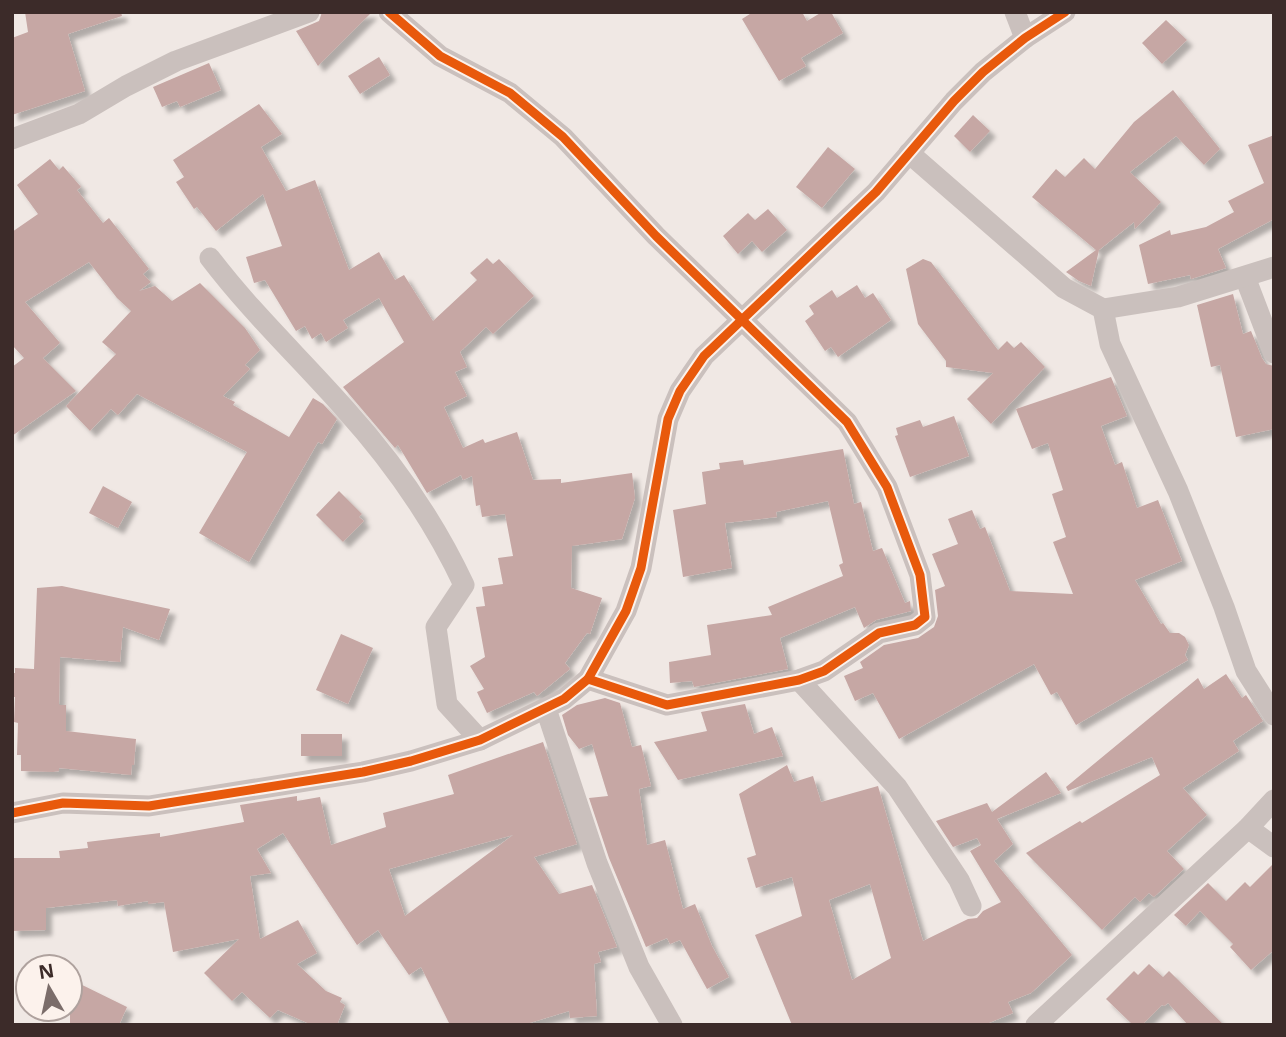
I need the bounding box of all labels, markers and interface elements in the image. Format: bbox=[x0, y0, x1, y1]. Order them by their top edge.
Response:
north arrow bbox=[14, 953, 84, 1023]
text: N bbox=[37, 957, 56, 985]

